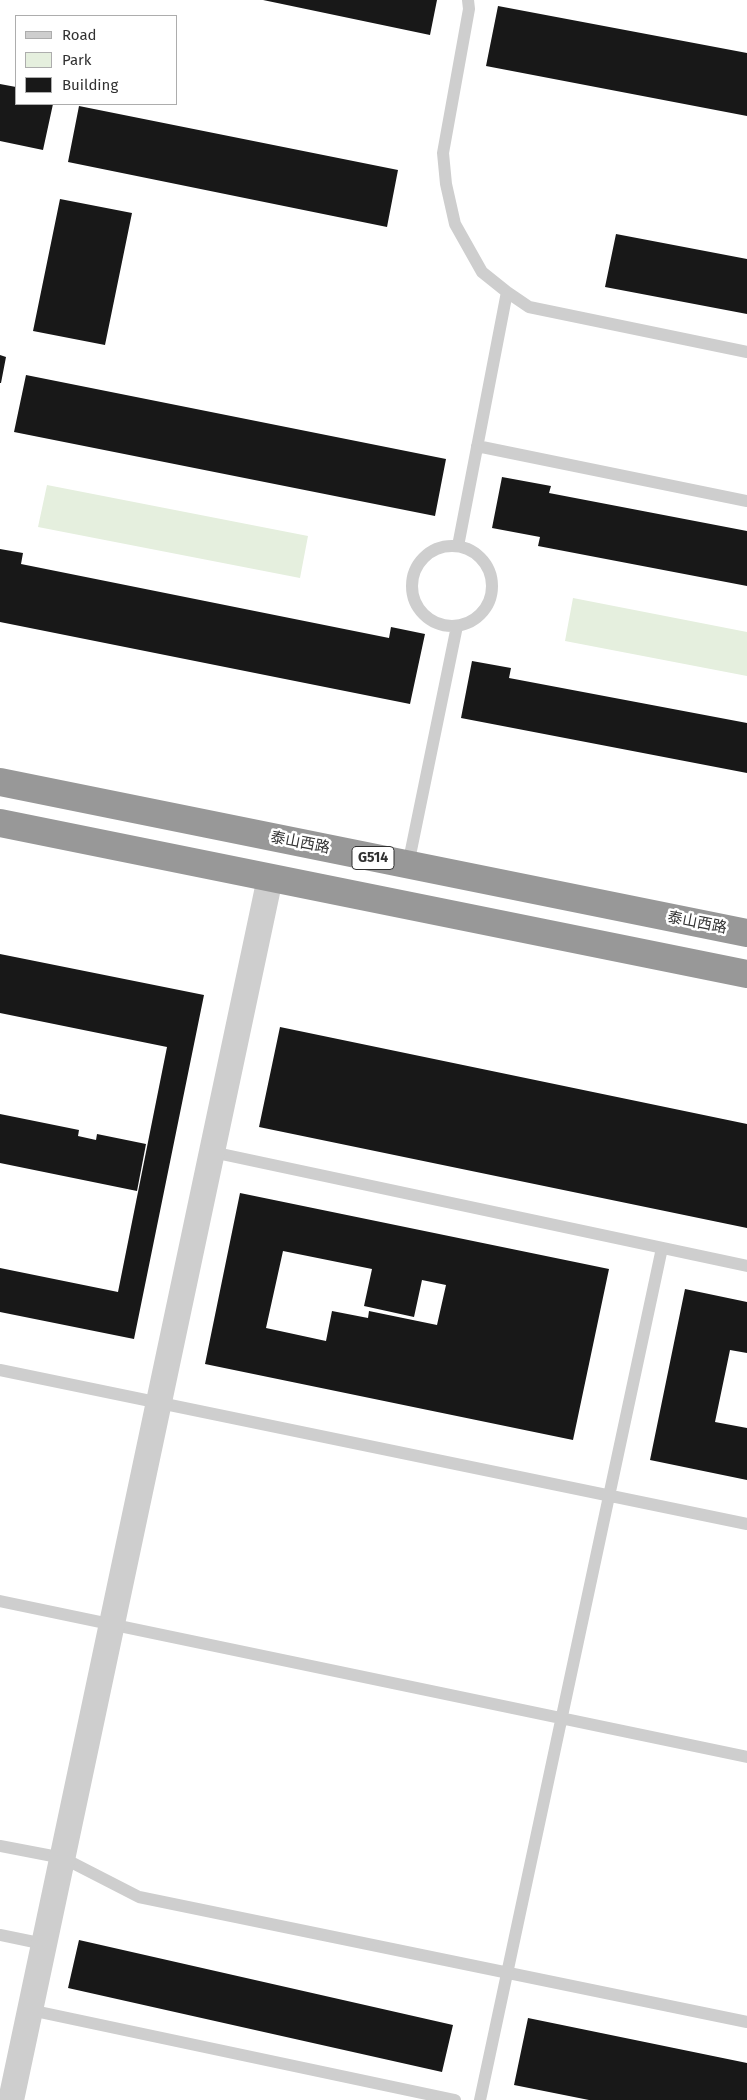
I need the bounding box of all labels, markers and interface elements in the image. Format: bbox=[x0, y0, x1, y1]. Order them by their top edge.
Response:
legend bbox=[15, 15, 178, 105]
text: Road bbox=[62, 26, 97, 44]
text: Park bbox=[62, 51, 92, 69]
text: Building bbox=[62, 76, 118, 94]
street label: 泰山西路 bbox=[269, 828, 331, 858]
road number: G514 bbox=[352, 846, 394, 870]
street label: 泰山西路 bbox=[666, 908, 728, 938]

